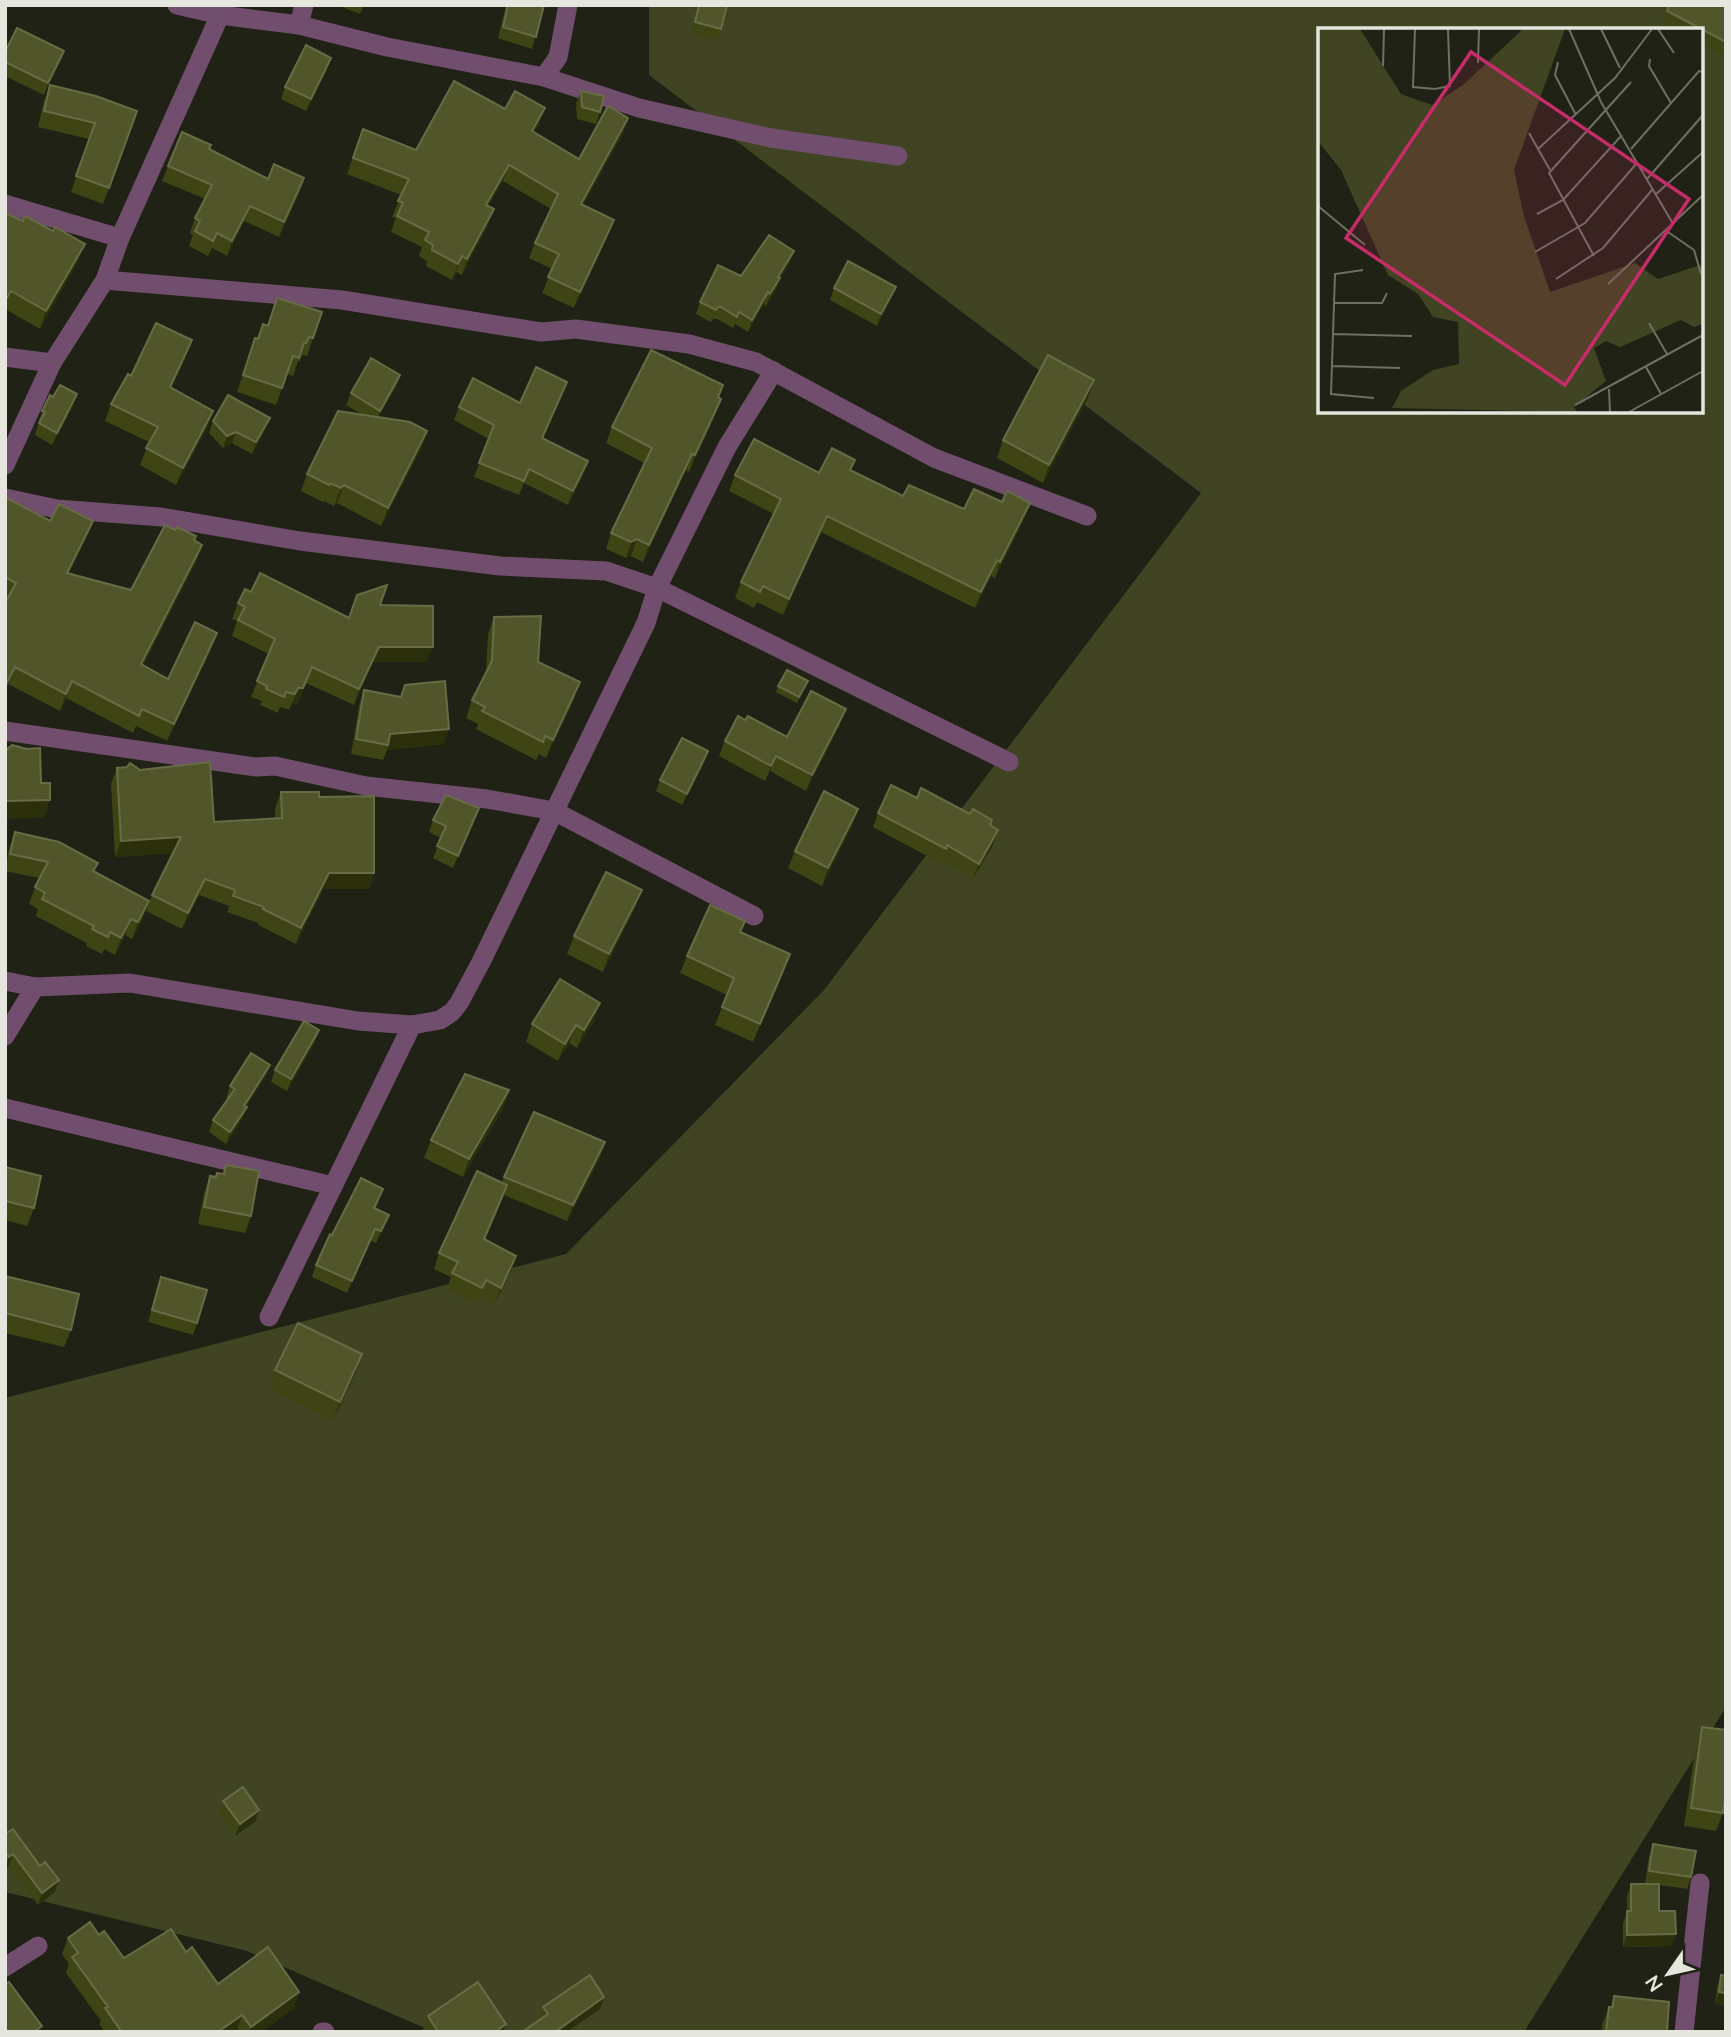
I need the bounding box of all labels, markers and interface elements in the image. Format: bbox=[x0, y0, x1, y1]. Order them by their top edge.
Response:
inset map bbox=[1318, 28, 1703, 413]
north arrow bbox=[1633, 1939, 1703, 2009]
text: N bbox=[1640, 1971, 1667, 1996]

